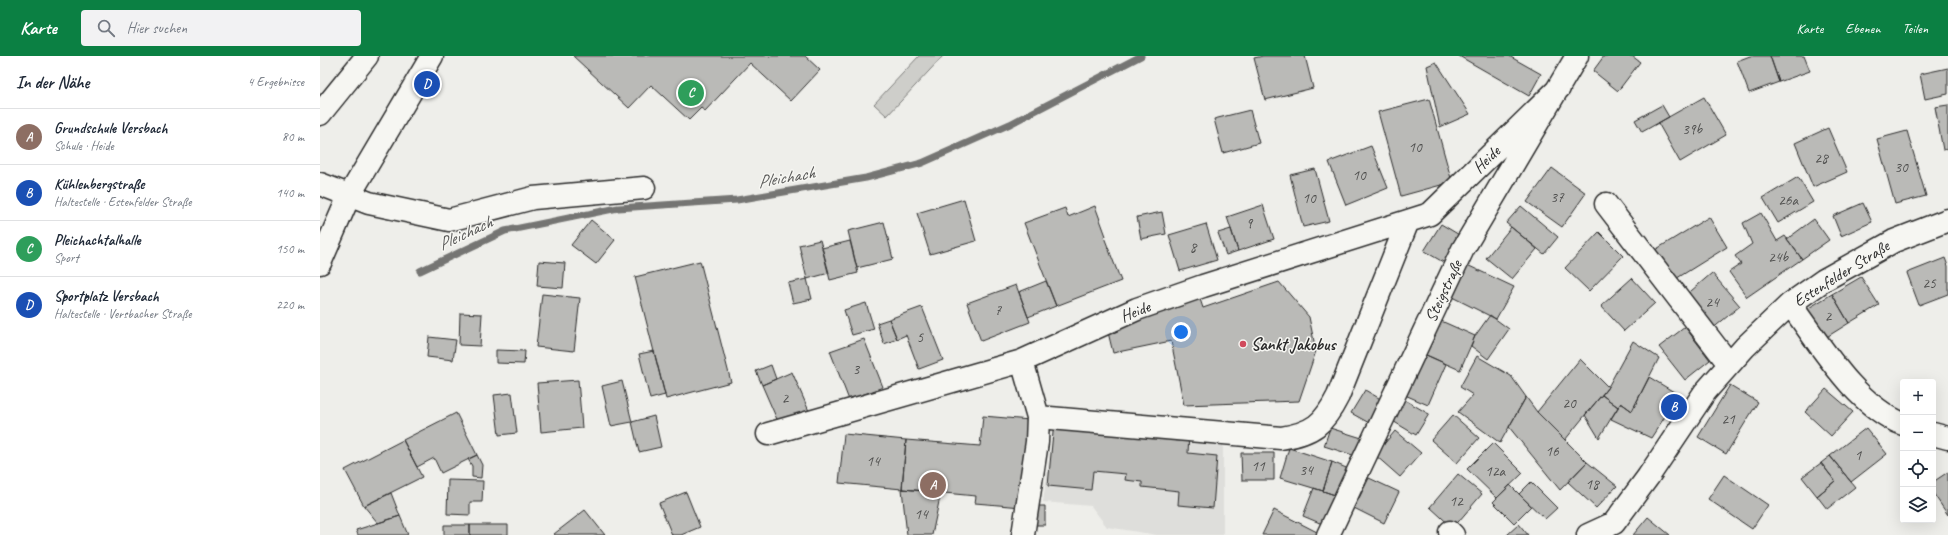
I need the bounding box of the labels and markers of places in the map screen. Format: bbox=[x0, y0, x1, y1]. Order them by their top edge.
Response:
pin: D bbox=[414, 69, 440, 99]
pin: C bbox=[678, 78, 704, 108]
place label: Sankt Jakobus bbox=[1251, 334, 1337, 355]
marker: Sankt Jakobus bbox=[1238, 339, 1248, 349]
pin: B bbox=[1661, 392, 1687, 422]
pin: A bbox=[920, 470, 946, 500]

